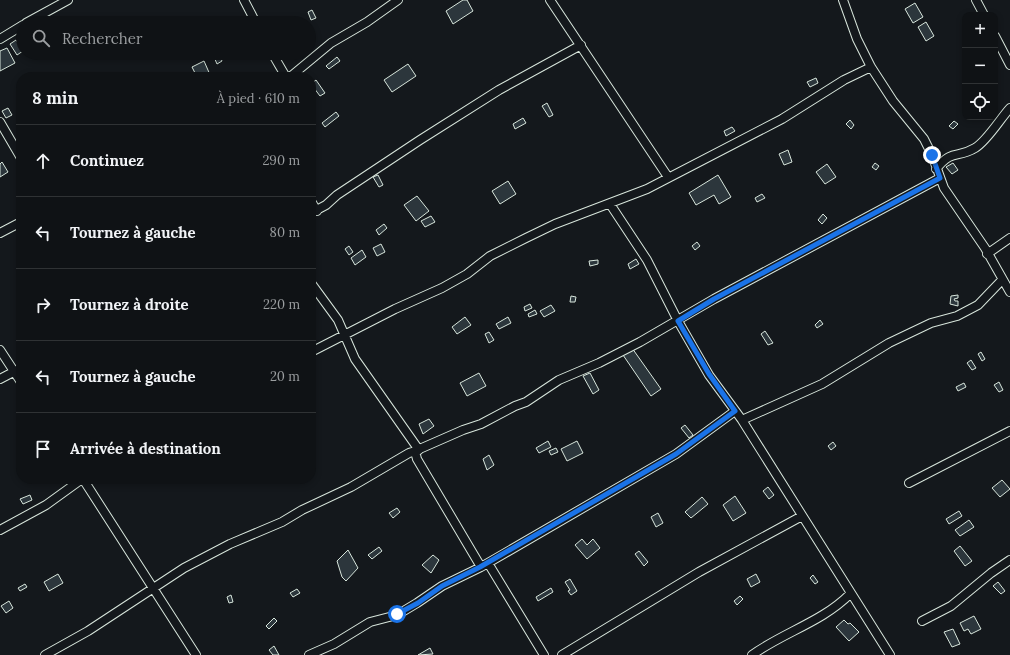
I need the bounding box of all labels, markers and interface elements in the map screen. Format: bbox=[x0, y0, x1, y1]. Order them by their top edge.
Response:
map controls bbox=[962, 12, 998, 120]
button: + bbox=[962, 12, 998, 48]
search box bbox=[16, 16, 316, 60]
icon: search bbox=[30, 27, 52, 49]
text: Rechercher bbox=[62, 29, 142, 48]
button: − bbox=[962, 48, 998, 84]
button: locate bbox=[962, 84, 998, 120]
text: 8 min bbox=[32, 87, 78, 109]
text: À pied · 610 m bbox=[217, 90, 300, 107]
route end bbox=[923, 146, 941, 164]
icon: ahead bbox=[32, 150, 54, 172]
text: Continuez bbox=[70, 151, 144, 170]
text: 290 m bbox=[262, 152, 300, 169]
icon: left bbox=[32, 222, 54, 244]
text: Tournez à gauche bbox=[70, 223, 196, 242]
text: 80 m bbox=[270, 224, 300, 241]
icon: right bbox=[32, 294, 54, 316]
text: Tournez à droite bbox=[70, 295, 189, 314]
text: 220 m bbox=[263, 296, 300, 313]
icon: left bbox=[32, 366, 54, 388]
text: Tournez à gauche bbox=[70, 367, 196, 386]
text: 20 m bbox=[270, 368, 300, 385]
icon: arrive bbox=[32, 438, 54, 460]
text: Arrivée à destination bbox=[70, 439, 221, 458]
route start bbox=[388, 605, 406, 623]

